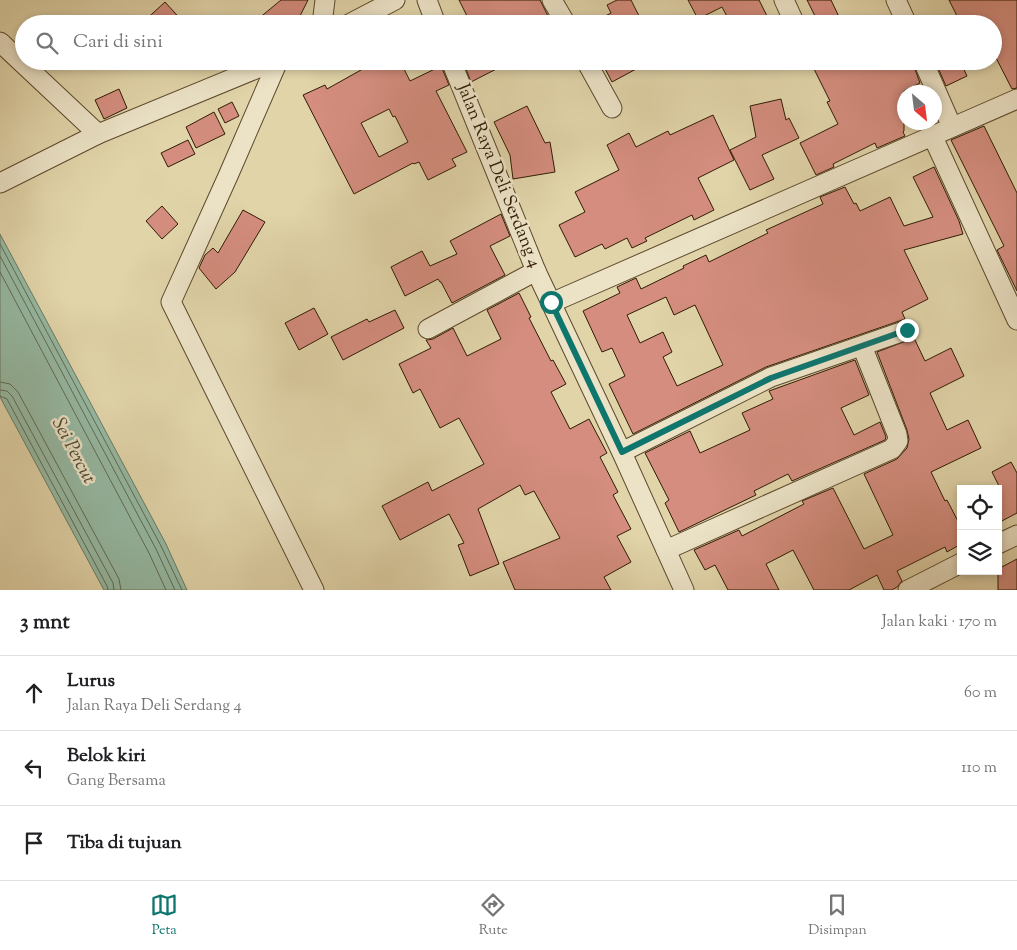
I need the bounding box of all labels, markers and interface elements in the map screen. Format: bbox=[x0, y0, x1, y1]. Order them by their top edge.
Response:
search box bbox=[15, 15, 1002, 70]
icon: search bbox=[33, 29, 61, 57]
text: Cari di sini bbox=[73, 29, 163, 56]
street label: Jalan Raya Deli Serdang 4 bbox=[449, 79, 547, 272]
north arrow bbox=[897, 85, 942, 130]
route start bbox=[540, 291, 563, 314]
route end bbox=[896, 319, 919, 342]
water label: Sei Percut bbox=[44, 413, 102, 489]
map controls bbox=[957, 485, 1002, 575]
button: locate bbox=[957, 485, 1002, 530]
button: layers bbox=[957, 530, 1002, 575]
text: 3 mnt bbox=[20, 608, 70, 638]
text: Jalan kaki · 170 m bbox=[882, 611, 997, 634]
text: Lurus bbox=[67, 668, 115, 695]
icon: ahead bbox=[20, 679, 48, 707]
text: 60 m bbox=[964, 682, 997, 705]
text: Jalan Raya Deli Serdang 4 bbox=[67, 695, 242, 718]
text: Belok kiri bbox=[67, 743, 146, 770]
icon: left bbox=[20, 754, 48, 782]
text: 110 m bbox=[961, 757, 997, 780]
text: Gang Bersama bbox=[67, 770, 166, 793]
icon: arrive bbox=[20, 829, 48, 857]
text: Tiba di tujuan bbox=[67, 830, 182, 857]
tab: Peta bbox=[150, 891, 178, 941]
tab: Rute bbox=[479, 891, 508, 941]
tab: Disimpan bbox=[808, 891, 867, 941]

